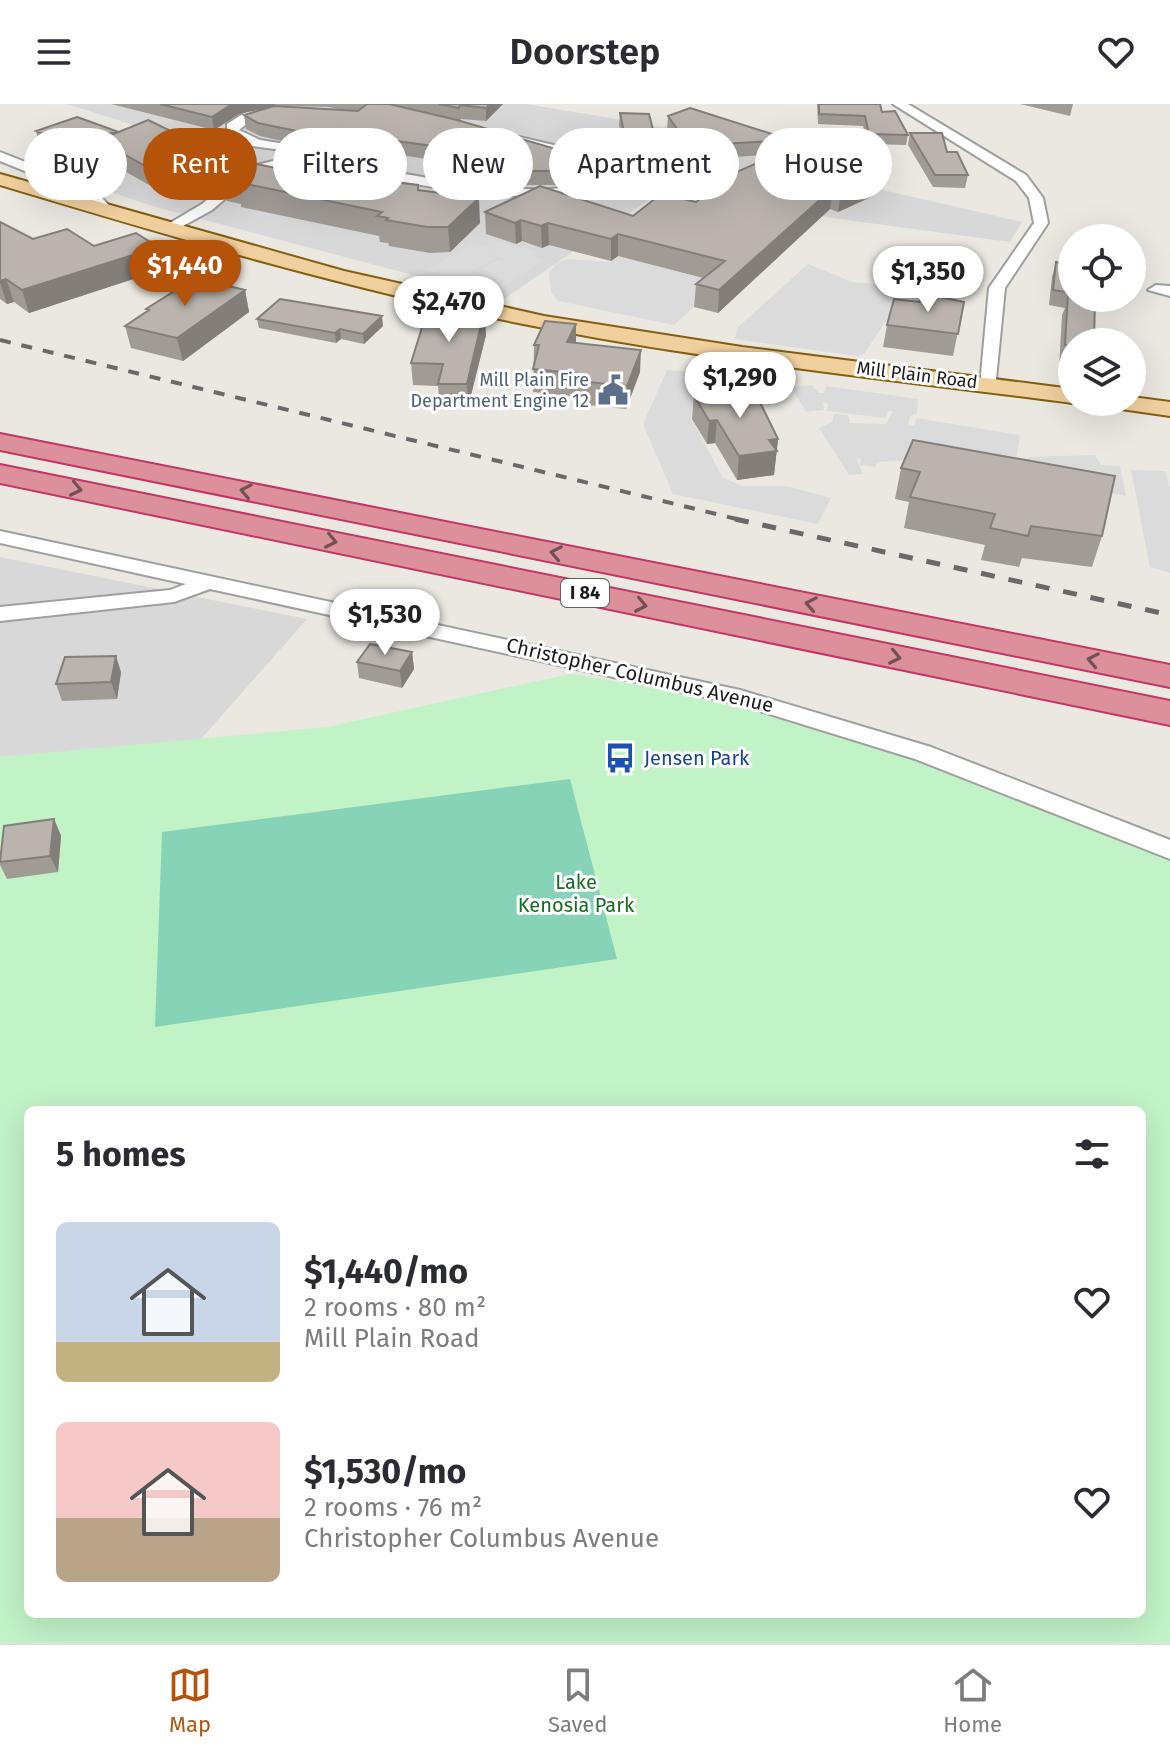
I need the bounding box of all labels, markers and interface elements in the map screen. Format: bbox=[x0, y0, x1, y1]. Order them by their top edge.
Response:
icon: menu bbox=[32, 30, 76, 74]
text: Doorstep bbox=[510, 30, 660, 74]
icon: heart bbox=[1094, 30, 1138, 74]
chip: Buy bbox=[24, 128, 127, 200]
chip: Rent bbox=[143, 128, 257, 200]
chip: Filters bbox=[273, 128, 407, 200]
chip: New bbox=[423, 128, 533, 200]
chip: Apartment bbox=[549, 128, 739, 200]
chip: House bbox=[755, 128, 892, 200]
map controls bbox=[1058, 224, 1146, 416]
button: locate bbox=[1058, 224, 1146, 312]
pin: $1,440 bbox=[120, 240, 250, 308]
pin: $1,350 bbox=[863, 246, 993, 314]
text: $1,440 bbox=[147, 250, 223, 281]
text: $1,350 bbox=[891, 256, 965, 287]
pin: $2,470 bbox=[384, 276, 514, 344]
text: $2,470 bbox=[412, 286, 486, 317]
button: layers bbox=[1058, 328, 1146, 416]
pin: $1,290 bbox=[675, 352, 805, 420]
street label: Mill Plain Road bbox=[855, 357, 979, 393]
text: $1,290 bbox=[703, 362, 777, 393]
place label: Mill Plain Fire Department Engine 12 bbox=[411, 369, 589, 412]
public building icon: Mill Plain Fire Department Engine 12 bbox=[596, 373, 630, 407]
one-way arrow bbox=[69, 480, 83, 497]
one-way arrow bbox=[240, 483, 254, 500]
one-way arrow bbox=[324, 532, 338, 549]
one-way arrow bbox=[550, 545, 563, 562]
road number: I 84 bbox=[561, 579, 609, 607]
pin: $1,530 bbox=[320, 589, 450, 657]
one-way arrow bbox=[633, 596, 647, 613]
one-way arrow bbox=[805, 596, 818, 613]
text: $1,530 bbox=[348, 599, 422, 630]
street label: Christopher Columbus Avenue bbox=[504, 633, 776, 717]
one-way arrow bbox=[888, 648, 902, 665]
one-way arrow bbox=[1087, 653, 1100, 670]
bus stop icon: Jensen Park bbox=[603, 741, 637, 775]
place label: Jensen Park bbox=[644, 746, 750, 770]
park label: Lake Kenosia Park bbox=[518, 870, 635, 917]
icon: filters bbox=[1070, 1132, 1114, 1176]
text: 5 homes bbox=[56, 1134, 186, 1175]
text: $1,440/mo bbox=[304, 1251, 468, 1292]
icon: home bbox=[120, 1254, 216, 1350]
icon: heart bbox=[1070, 1280, 1114, 1324]
text: 2 rooms · 80 m² bbox=[304, 1292, 486, 1323]
text: Mill Plain Road bbox=[304, 1323, 480, 1354]
text: $1,530/mo bbox=[304, 1451, 466, 1492]
icon: home bbox=[120, 1454, 216, 1550]
icon: heart bbox=[1070, 1480, 1114, 1524]
text: 2 rooms · 76 m² bbox=[304, 1492, 482, 1523]
text: Christopher Columbus Avenue bbox=[304, 1523, 659, 1554]
tab: Map bbox=[168, 1663, 212, 1738]
tab: Saved bbox=[548, 1663, 607, 1738]
tab: Home bbox=[943, 1663, 1002, 1738]

